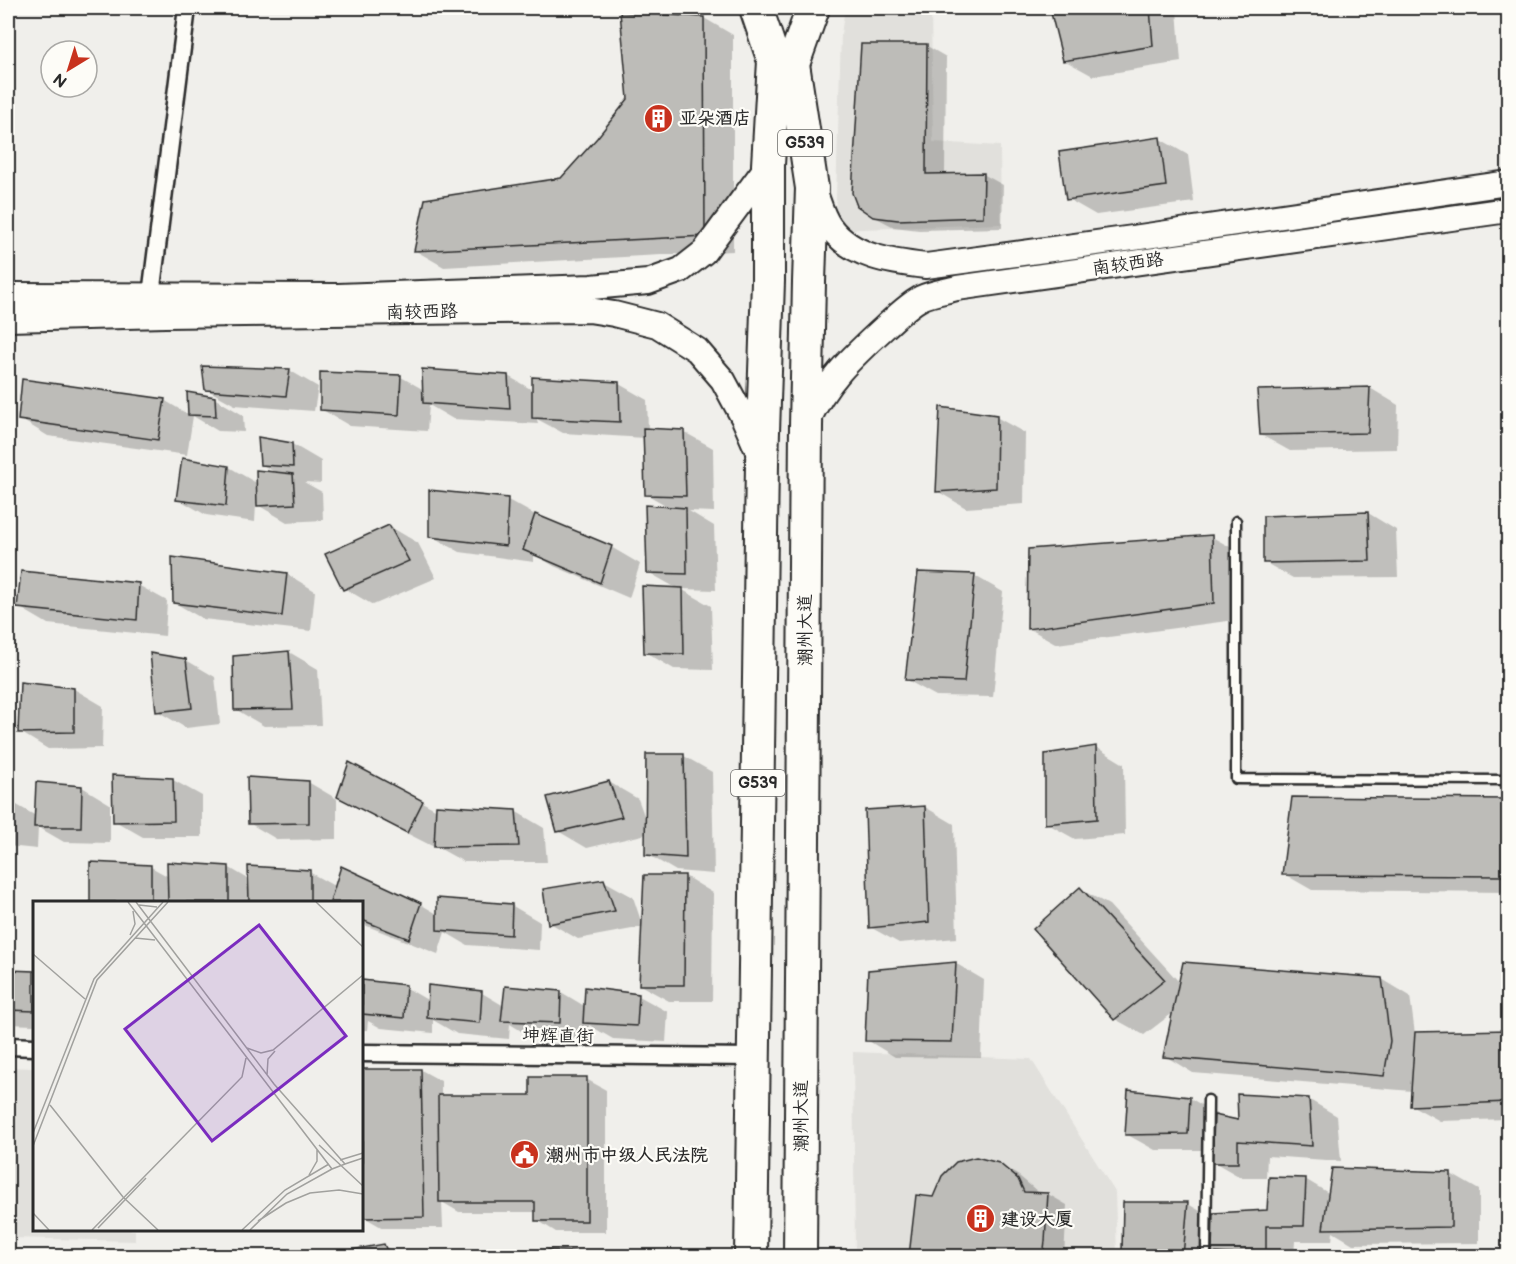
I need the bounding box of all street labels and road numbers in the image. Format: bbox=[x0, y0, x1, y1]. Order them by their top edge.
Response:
road number: G539 bbox=[778, 130, 832, 156]
street label: 南较西路 bbox=[1091, 249, 1165, 279]
street label: 南较西路 bbox=[386, 301, 458, 323]
street label: 潮州大道 bbox=[795, 594, 816, 666]
road number: G539 bbox=[731, 770, 785, 796]
street label: 坤辉直街 bbox=[522, 1025, 594, 1047]
street label: 潮州大道 bbox=[791, 1080, 812, 1152]

